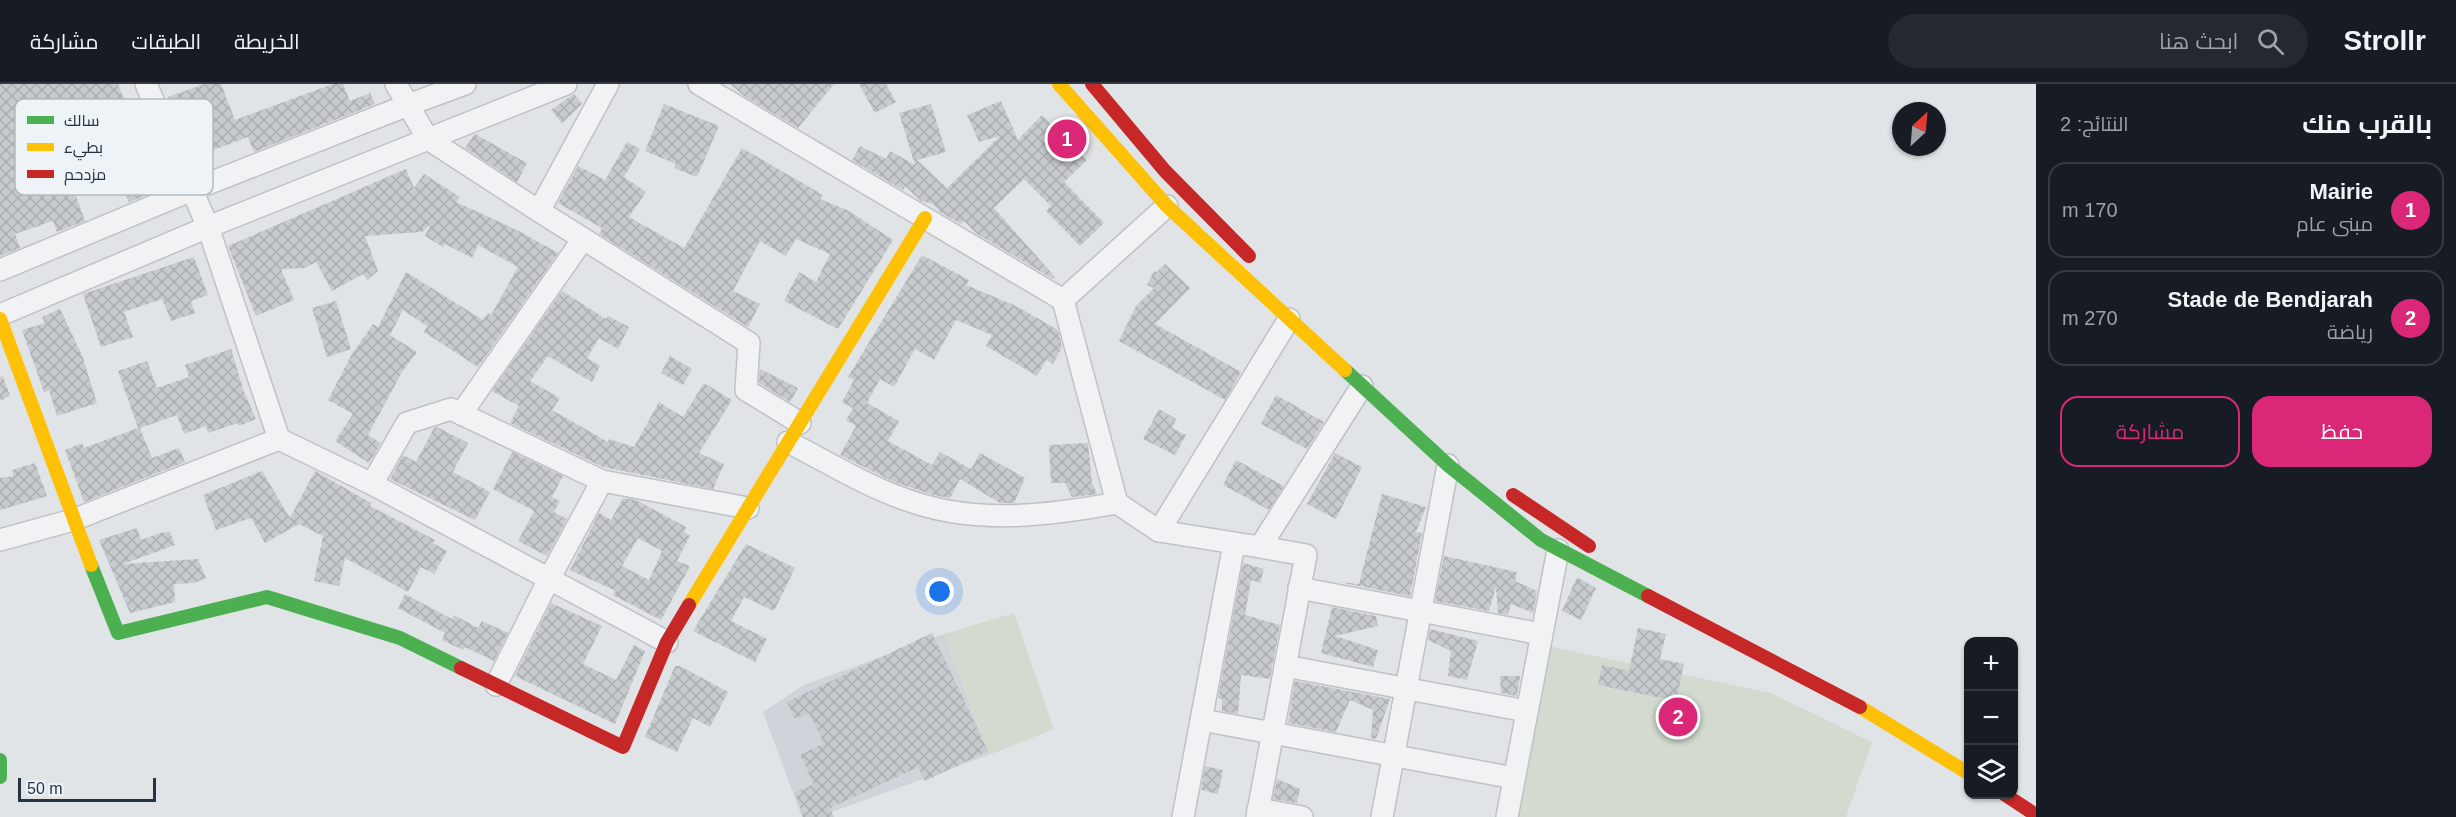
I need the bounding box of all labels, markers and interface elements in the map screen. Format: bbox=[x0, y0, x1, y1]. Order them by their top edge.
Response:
search box bbox=[1888, 14, 2308, 68]
icon: search bbox=[2254, 25, 2287, 58]
text: Strollr bbox=[2344, 25, 2426, 56]
text: ابحث هنا bbox=[2159, 29, 2239, 54]
text: مشاركة bbox=[30, 30, 99, 53]
text: الطبقات bbox=[132, 30, 201, 53]
text: الخريطة bbox=[234, 30, 300, 53]
legend bbox=[15, 99, 213, 195]
north arrow bbox=[1892, 102, 1946, 156]
text: بالقرب منك bbox=[2302, 109, 2432, 139]
text: سالك bbox=[64, 112, 99, 129]
text: النتائج: 2 bbox=[2060, 113, 2129, 135]
pin: 1 bbox=[1048, 116, 1086, 162]
text: بطيء bbox=[64, 139, 103, 161]
text: مزدحم bbox=[64, 166, 106, 186]
text: Mairie bbox=[2309, 179, 2373, 204]
text: 170 m bbox=[2062, 199, 2118, 221]
text: 1 bbox=[2405, 199, 2416, 221]
text: مبنى عام bbox=[2296, 213, 2373, 235]
text: Stade de Bendjarah bbox=[2168, 287, 2373, 312]
text: 270 m bbox=[2062, 307, 2118, 329]
text: 2 bbox=[2405, 307, 2416, 329]
text: رياضة bbox=[2327, 321, 2373, 343]
button: مشاركة bbox=[2060, 396, 2240, 467]
button: حفظ bbox=[2252, 396, 2432, 467]
your location bbox=[925, 577, 954, 606]
map controls bbox=[1964, 637, 2018, 799]
button: + bbox=[1964, 637, 2018, 691]
button: − bbox=[1964, 691, 2018, 745]
pin: 2 bbox=[1658, 694, 1698, 740]
button: layers bbox=[1964, 745, 2018, 799]
scale bar bbox=[18, 775, 156, 802]
text: 50 m bbox=[27, 780, 63, 797]

